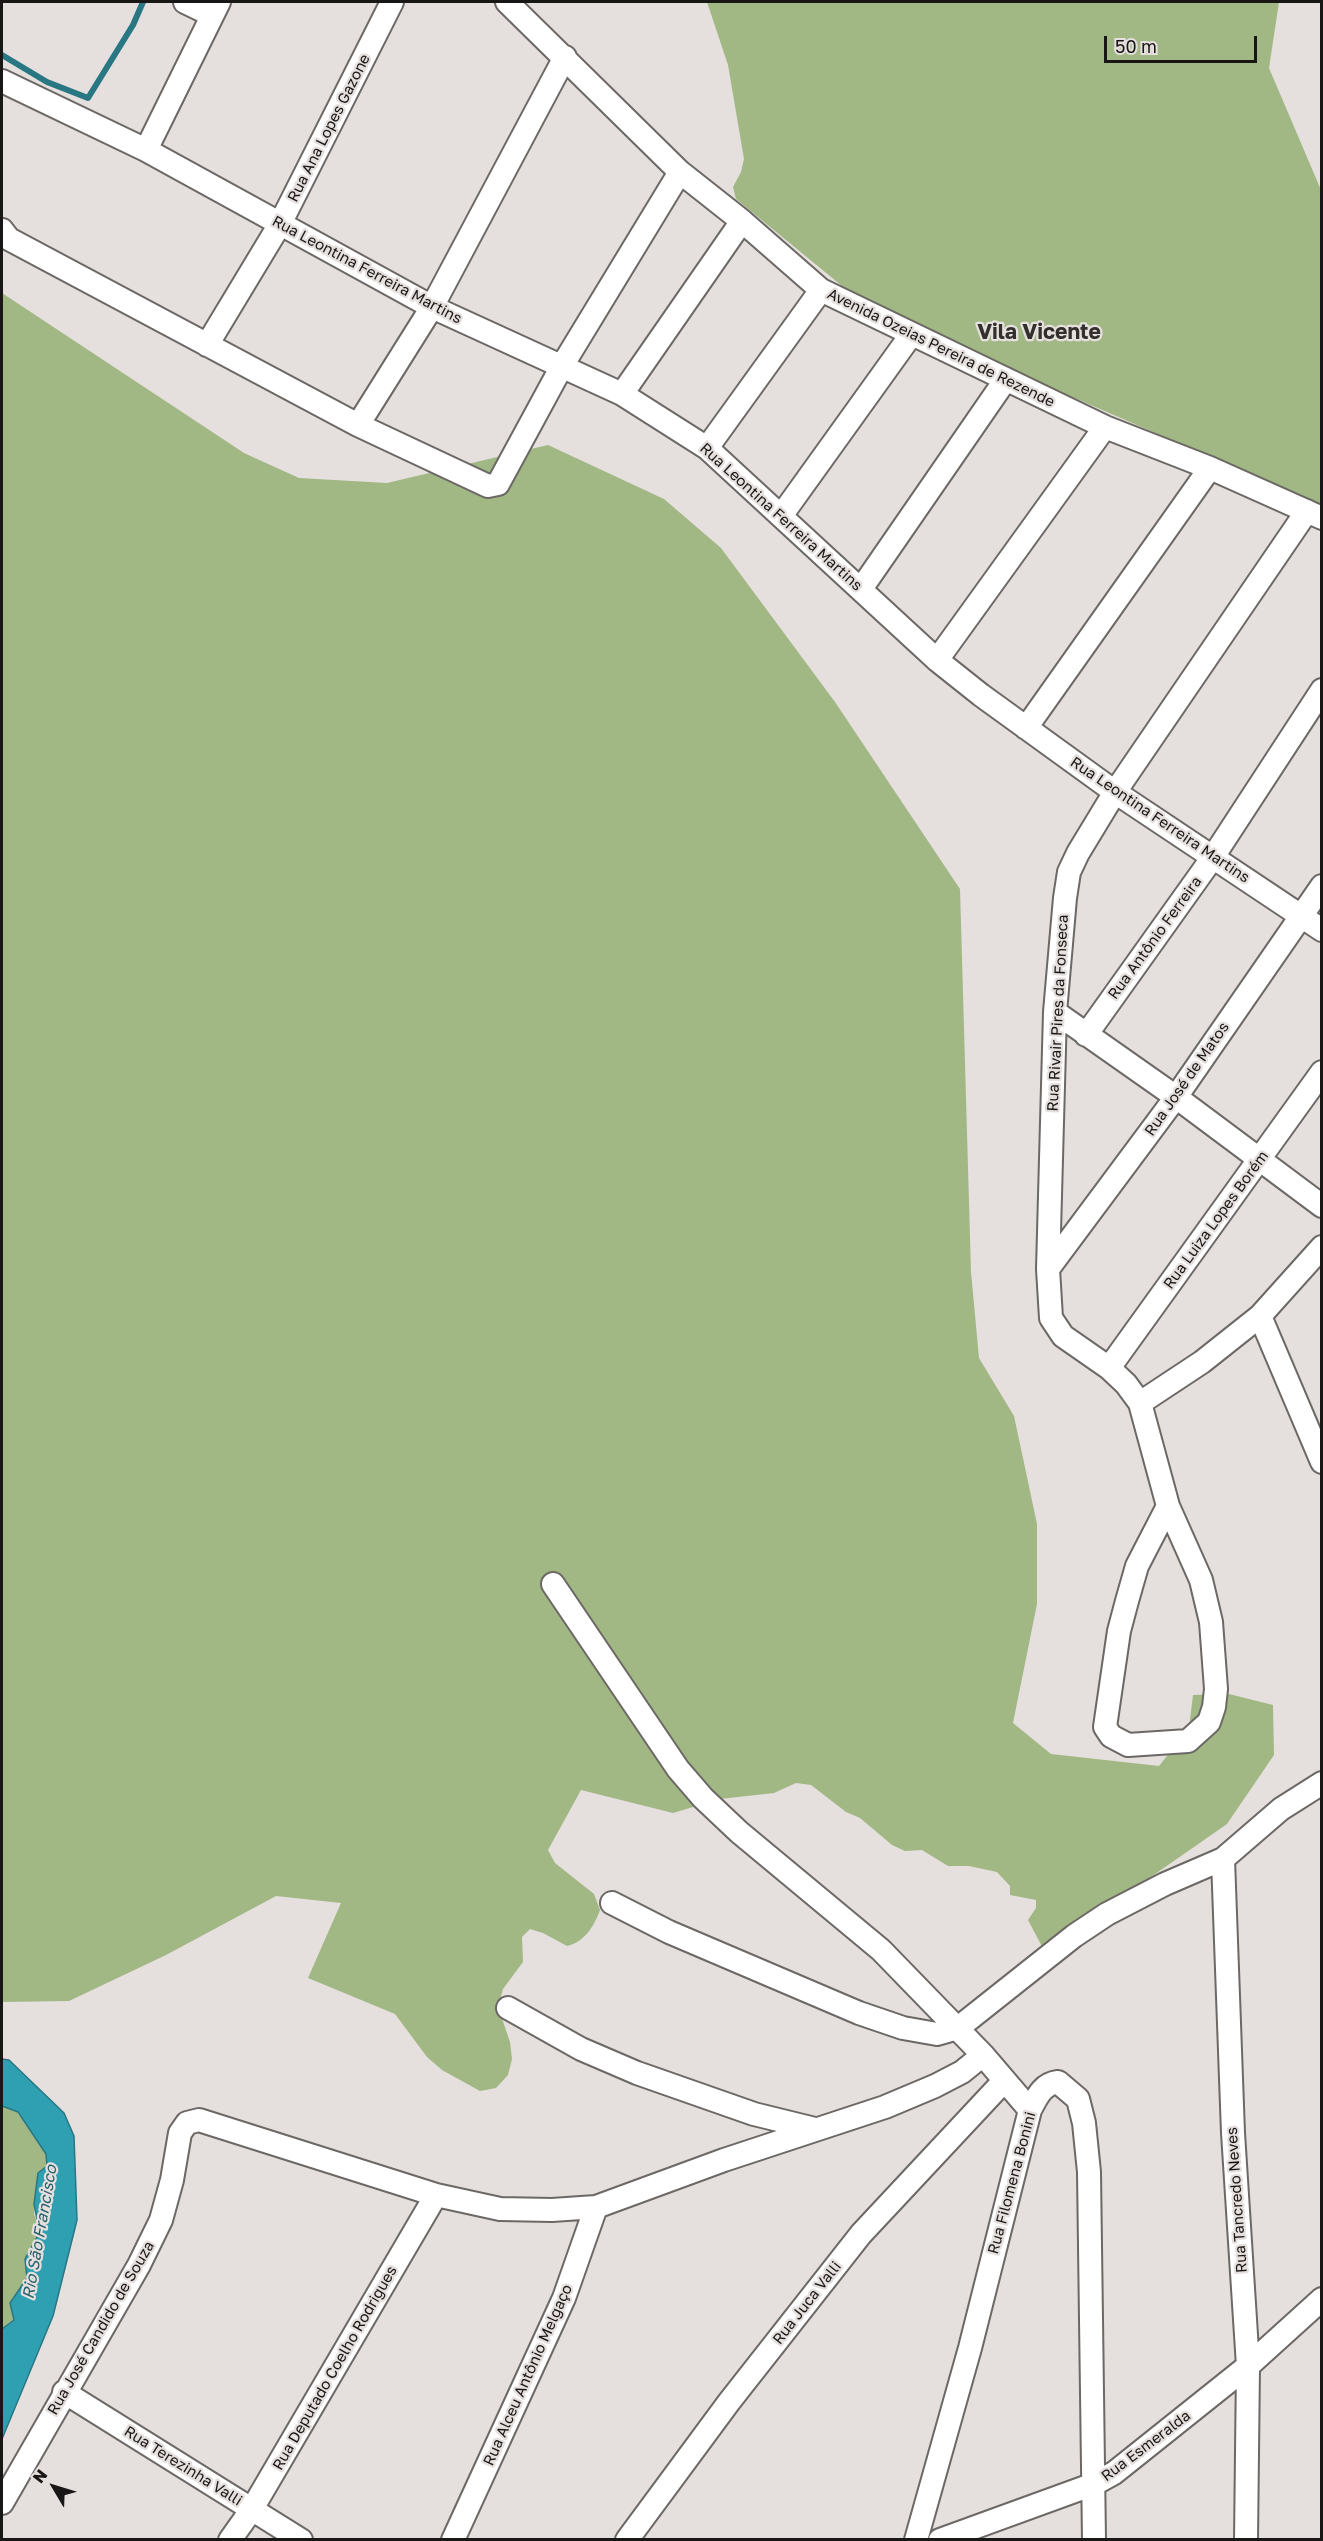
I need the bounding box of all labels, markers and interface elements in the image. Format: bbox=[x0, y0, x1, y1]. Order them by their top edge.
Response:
scale bar bbox=[1107, 24, 1260, 62]
text: 50 m bbox=[1115, 35, 1157, 57]
street label: Rua Ana Lopes Gazone bbox=[284, 51, 374, 205]
street label: Rua Leontina Ferreira Martins bbox=[269, 212, 465, 328]
street label: Avenida Ozeias Pereira de Rezende bbox=[824, 285, 1058, 411]
district label: Vila Vicente bbox=[977, 319, 1101, 345]
street label: Rua Leontina Ferreira Martins bbox=[696, 439, 866, 595]
street label: Rua Leontina Ferreira Martins bbox=[1067, 753, 1253, 887]
street label: Rua Antônio Ferreira bbox=[1104, 873, 1206, 1003]
street label: Rua Rivair Pires da Fonseca bbox=[1044, 914, 1072, 1112]
street label: Rua José de Matos bbox=[1141, 1019, 1233, 1139]
street label: Rua Luiza Lopes Borém bbox=[1160, 1147, 1272, 1293]
street label: Rua Filomena Bonini bbox=[984, 2110, 1040, 2256]
street label: Rua Tancredo Neves bbox=[1223, 2127, 1251, 2273]
water label: Rio São Francisco bbox=[19, 2163, 61, 2301]
street label: Rua José Candido de Souza bbox=[44, 2238, 158, 2418]
street label: Rua Juca Valli bbox=[769, 2258, 845, 2348]
street label: Rua Deputado Coelho Rodrigues bbox=[269, 2263, 401, 2473]
street label: Rua Alceu Antônio Melgaço bbox=[480, 2282, 576, 2468]
street label: Rua Esmeralda bbox=[1098, 2407, 1194, 2485]
street label: Rua Terezinha Valli bbox=[121, 2422, 245, 2510]
north arrow bbox=[24, 2457, 84, 2517]
text: N bbox=[28, 2465, 51, 2487]

